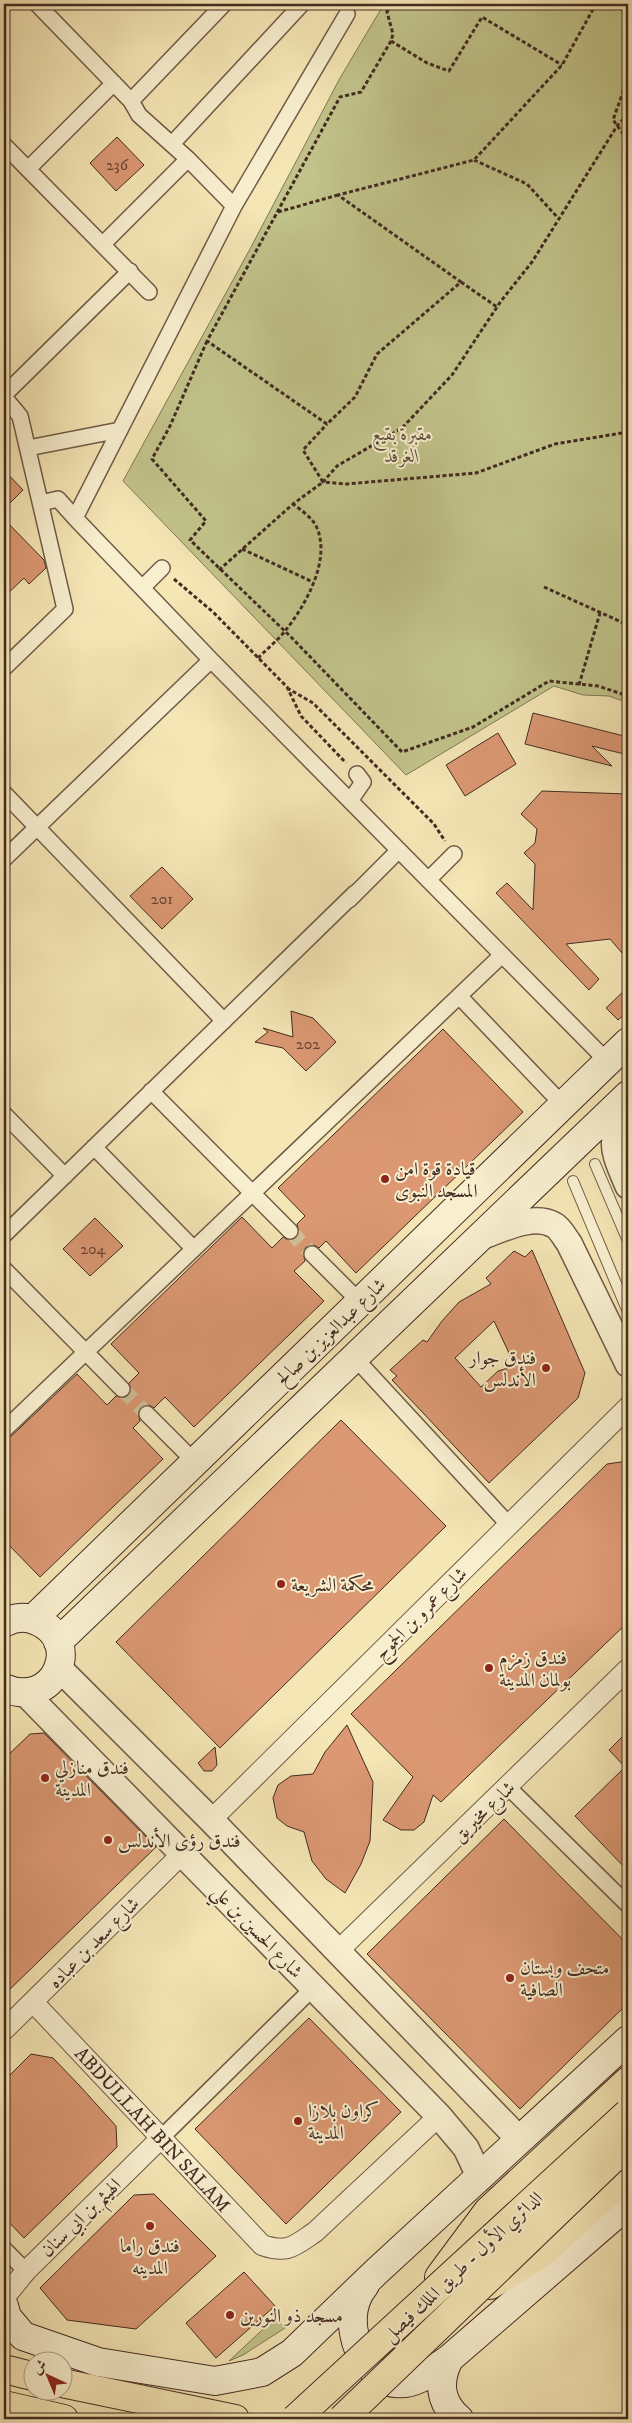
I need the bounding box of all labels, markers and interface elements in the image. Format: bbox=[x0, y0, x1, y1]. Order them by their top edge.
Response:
house number: 236 bbox=[106, 155, 129, 175]
park label: مقبرة بقيع الغرقد bbox=[372, 423, 433, 468]
house number: 201 bbox=[151, 889, 173, 909]
house number: 202 bbox=[296, 1034, 320, 1054]
place label: قيادة قوة امن المسجد النبوى bbox=[395, 1158, 478, 1203]
marker: قيادة قوة امن المسجد النبوى bbox=[379, 1173, 391, 1185]
house number: 204 bbox=[80, 1239, 107, 1259]
street label: شارع عبدالعزيز بن صالح bbox=[271, 1274, 394, 1393]
place label: فندق جوار الأندلس bbox=[467, 1347, 536, 1392]
marker: فندق جوار الأندلس bbox=[540, 1362, 552, 1374]
street label: شارع عمرو بن الجموح bbox=[370, 1563, 476, 1669]
place label: محكمة الشريعة bbox=[291, 1574, 374, 1597]
marker: محكمة الشريعة bbox=[275, 1578, 287, 1590]
place label: فندق زمزم بولمان المدينة bbox=[499, 1647, 571, 1692]
marker: فندق زمزم بولمان المدينة bbox=[483, 1662, 495, 1674]
place label: فندق منازلي المدينة bbox=[55, 1757, 129, 1802]
marker: فندق منازلي المدينة bbox=[39, 1772, 51, 1784]
street label: شارع مخيريق bbox=[448, 1777, 522, 1850]
place label: فندق رؤى الأندلس bbox=[118, 1827, 241, 1853]
marker: فندق رؤى الأندلس bbox=[102, 1834, 114, 1846]
street label: شارع الحسين بن علي bbox=[202, 1881, 307, 1988]
street label: شارع سعد بن عباده bbox=[44, 1893, 147, 1996]
place label: متحف وبستان الصافية bbox=[520, 1957, 609, 2002]
marker: متحف وبستان الصافية bbox=[504, 1972, 516, 1984]
street label: ABDULLAH BIN SALAM bbox=[69, 2043, 235, 2217]
place label: كراون بلازا المدينة bbox=[308, 2100, 379, 2145]
marker: كراون بلازا المدينة bbox=[292, 2115, 304, 2127]
street label: الهيثم بن ابي سنان bbox=[36, 2174, 131, 2267]
street label: الدائري الأول - طريق الملك فيصل bbox=[376, 2185, 550, 2349]
marker: فندق راما المدينه bbox=[144, 2220, 156, 2232]
place label: فندق راما المدينه bbox=[120, 2235, 180, 2280]
place label: مسجد ذو النورين bbox=[240, 2305, 343, 2328]
marker: مسجد ذو النورين bbox=[224, 2309, 236, 2321]
north arrow bbox=[22, 2350, 72, 2400]
text: ش bbox=[28, 2356, 51, 2379]

